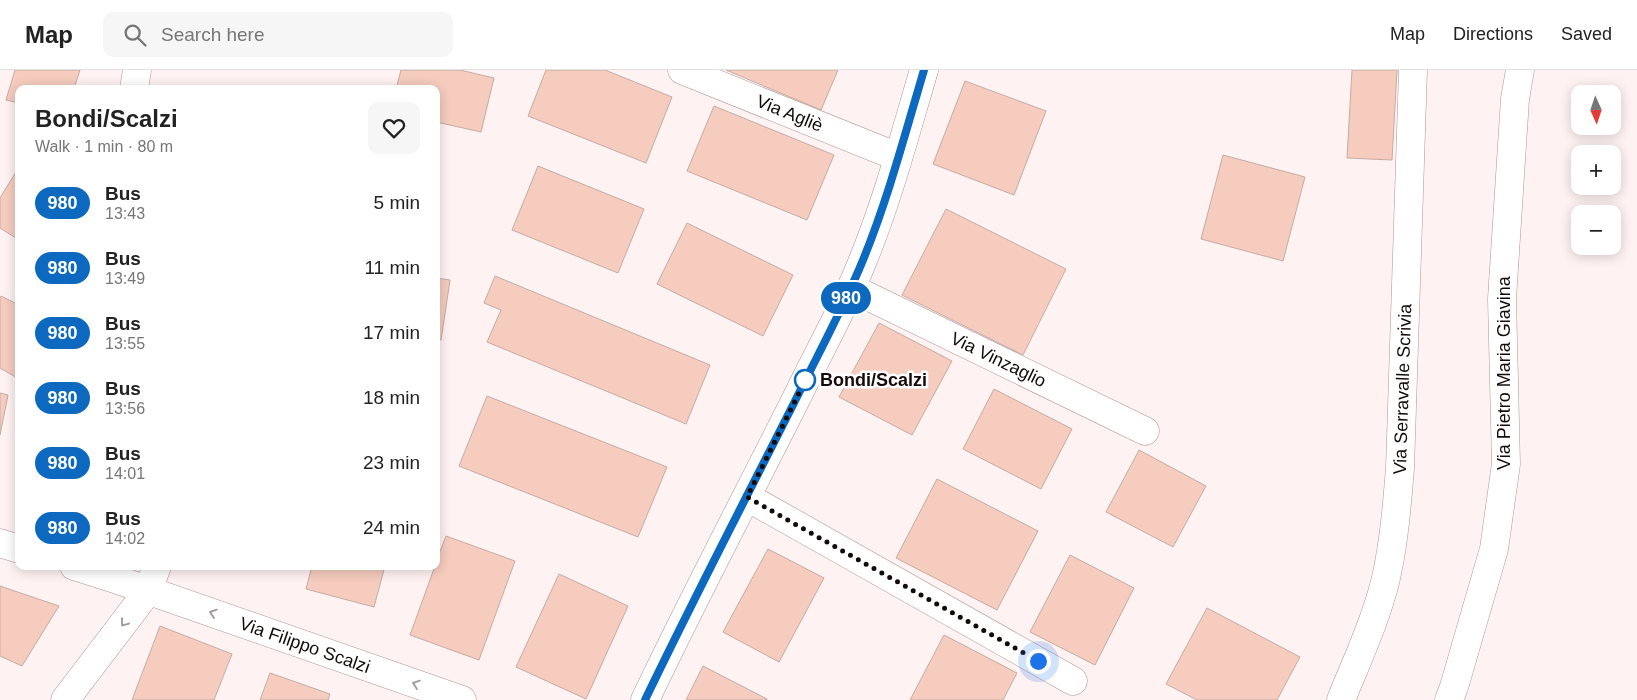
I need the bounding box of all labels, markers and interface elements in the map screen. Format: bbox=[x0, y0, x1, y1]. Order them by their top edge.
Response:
search box bbox=[103, 12, 453, 57]
text: Map bbox=[25, 21, 73, 48]
icon: search bbox=[121, 21, 149, 49]
text: Search here bbox=[161, 24, 265, 45]
text: Map bbox=[1390, 24, 1425, 44]
text: Directions bbox=[1453, 24, 1533, 44]
text: Saved bbox=[1561, 24, 1612, 44]
north arrow bbox=[1571, 85, 1621, 135]
map controls bbox=[1571, 85, 1621, 255]
street label: Via Agliè bbox=[754, 91, 826, 136]
button: heart bbox=[368, 102, 420, 154]
text: Bondi/Scalzi bbox=[35, 105, 178, 132]
text: Walk · 1 min · 80 m bbox=[35, 138, 173, 155]
button: + bbox=[1571, 145, 1621, 195]
text: Bus bbox=[105, 183, 141, 204]
text: 5 min bbox=[374, 192, 420, 213]
text: 980 bbox=[47, 193, 78, 213]
text: 13:43 bbox=[105, 205, 145, 222]
button: − bbox=[1571, 205, 1621, 255]
text: Bus bbox=[105, 248, 141, 269]
text: 11 min bbox=[364, 257, 420, 278]
text: 980 bbox=[47, 258, 78, 278]
text: 13:49 bbox=[105, 270, 145, 287]
street label: Via Pietro Maria Giavina bbox=[1494, 275, 1514, 470]
line badge: 980 bbox=[817, 282, 875, 314]
text: 980 bbox=[831, 288, 861, 308]
street label: Via Serravalle Scrivia bbox=[1390, 302, 1415, 475]
text: Bus bbox=[105, 313, 141, 334]
text: 17 min bbox=[363, 322, 420, 343]
text: 980 bbox=[47, 323, 78, 343]
street label: Via Vinzaglio bbox=[948, 328, 1049, 391]
text: 13:55 bbox=[105, 335, 145, 352]
marker: Bondi/Scalzi bbox=[794, 369, 816, 391]
place label: Bondi/Scalzi bbox=[820, 370, 927, 390]
text: Bus bbox=[105, 378, 141, 399]
text: 18 min bbox=[363, 387, 420, 408]
text: 980 bbox=[47, 388, 78, 408]
text: 13:56 bbox=[105, 400, 145, 417]
text: Bus bbox=[105, 443, 141, 464]
text: 23 min bbox=[363, 452, 420, 473]
text: 980 bbox=[47, 453, 78, 473]
text: 14:01 bbox=[105, 465, 145, 482]
text: Bus bbox=[105, 508, 141, 529]
text: 24 min bbox=[363, 517, 420, 538]
text: 980 bbox=[47, 518, 78, 538]
text: 14:02 bbox=[105, 530, 145, 547]
one-way arrow bbox=[210, 609, 218, 619]
street label: Via Filippo Scalzi bbox=[237, 613, 373, 677]
one-way arrow bbox=[121, 617, 130, 627]
your location bbox=[1026, 649, 1051, 674]
one-way arrow bbox=[413, 680, 421, 690]

